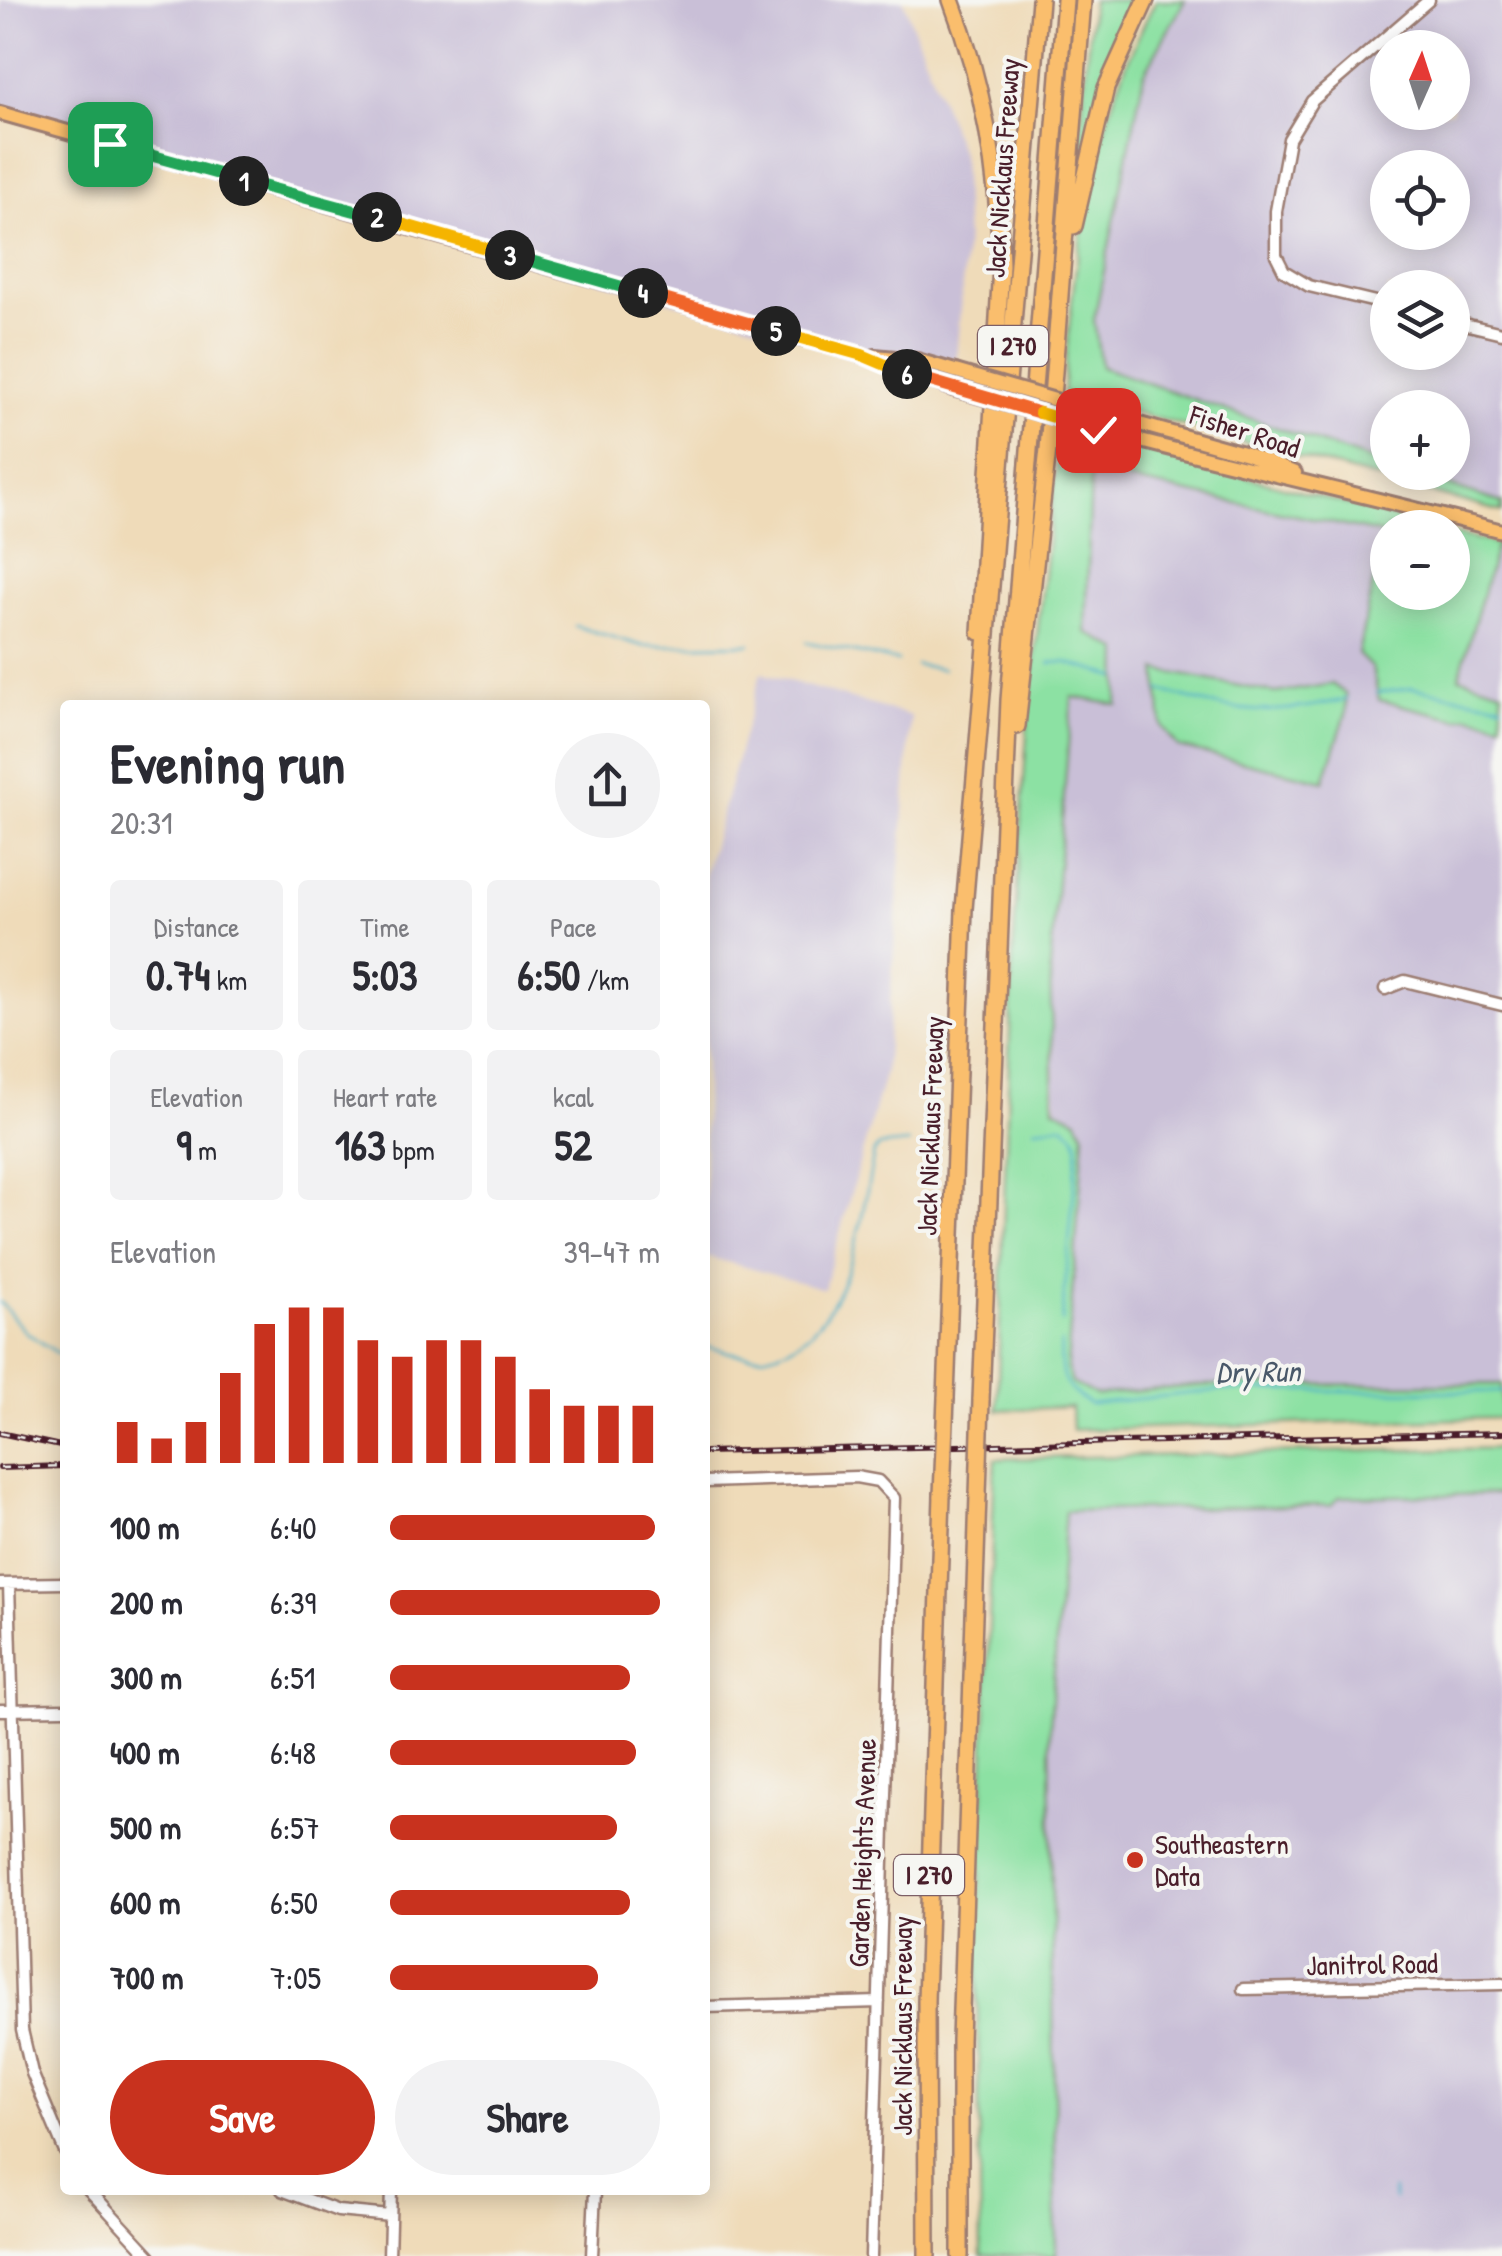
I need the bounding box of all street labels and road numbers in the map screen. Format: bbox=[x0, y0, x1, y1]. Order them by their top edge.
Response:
street label: Jack Nicklaus Freeway bbox=[975, 57, 1029, 279]
road number: I 270 bbox=[978, 326, 1048, 366]
street label: Fisher Road bbox=[1184, 395, 1305, 467]
street label: Jack Nicklaus Freeway bbox=[907, 1015, 953, 1237]
street label: Garden Heights Avenue bbox=[839, 1738, 885, 1968]
road number: I 270 bbox=[894, 1855, 964, 1895]
street label: Jack Nicklaus Freeway bbox=[883, 1916, 921, 2136]
street label: Janitrol Road bbox=[1306, 1944, 1438, 1984]

